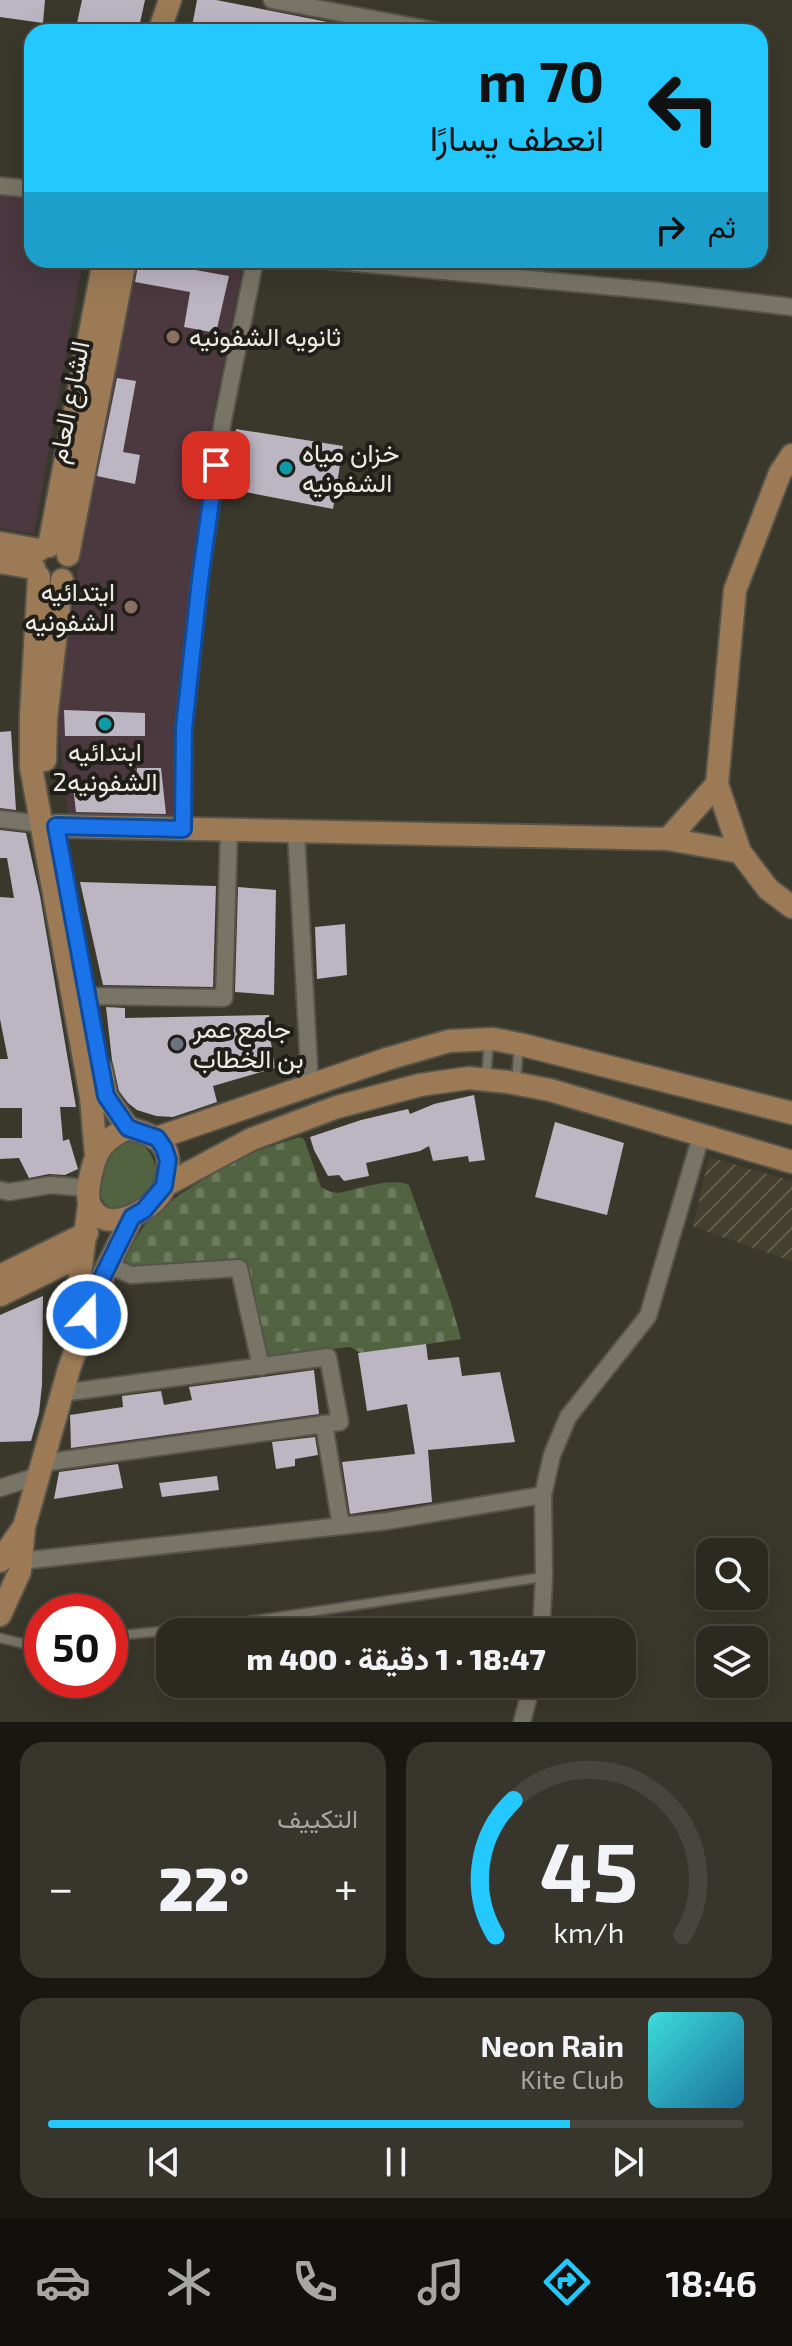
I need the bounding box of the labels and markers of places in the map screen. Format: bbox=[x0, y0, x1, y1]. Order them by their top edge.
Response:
place label: ثانويه الشفونيه bbox=[189, 320, 341, 353]
marker: ثانويه الشفونيه bbox=[164, 328, 182, 346]
pin bbox=[182, 431, 250, 499]
place label: خزان مياه الشفونيه bbox=[302, 436, 399, 499]
marker: خزان مياه الشفونيه bbox=[277, 459, 295, 477]
place label: ايتدائيه الشفونيه bbox=[25, 575, 115, 638]
marker: ايتدائيه الشفونيه bbox=[122, 598, 140, 616]
marker: ابتدائيه الشفونيه2 bbox=[96, 715, 114, 733]
place label: ابتدائيه الشفونيه2 bbox=[53, 735, 157, 798]
place label: جامع عمر بن الخطاب bbox=[192, 1012, 304, 1075]
marker: جامع عمر بن الخطاب bbox=[168, 1035, 186, 1053]

